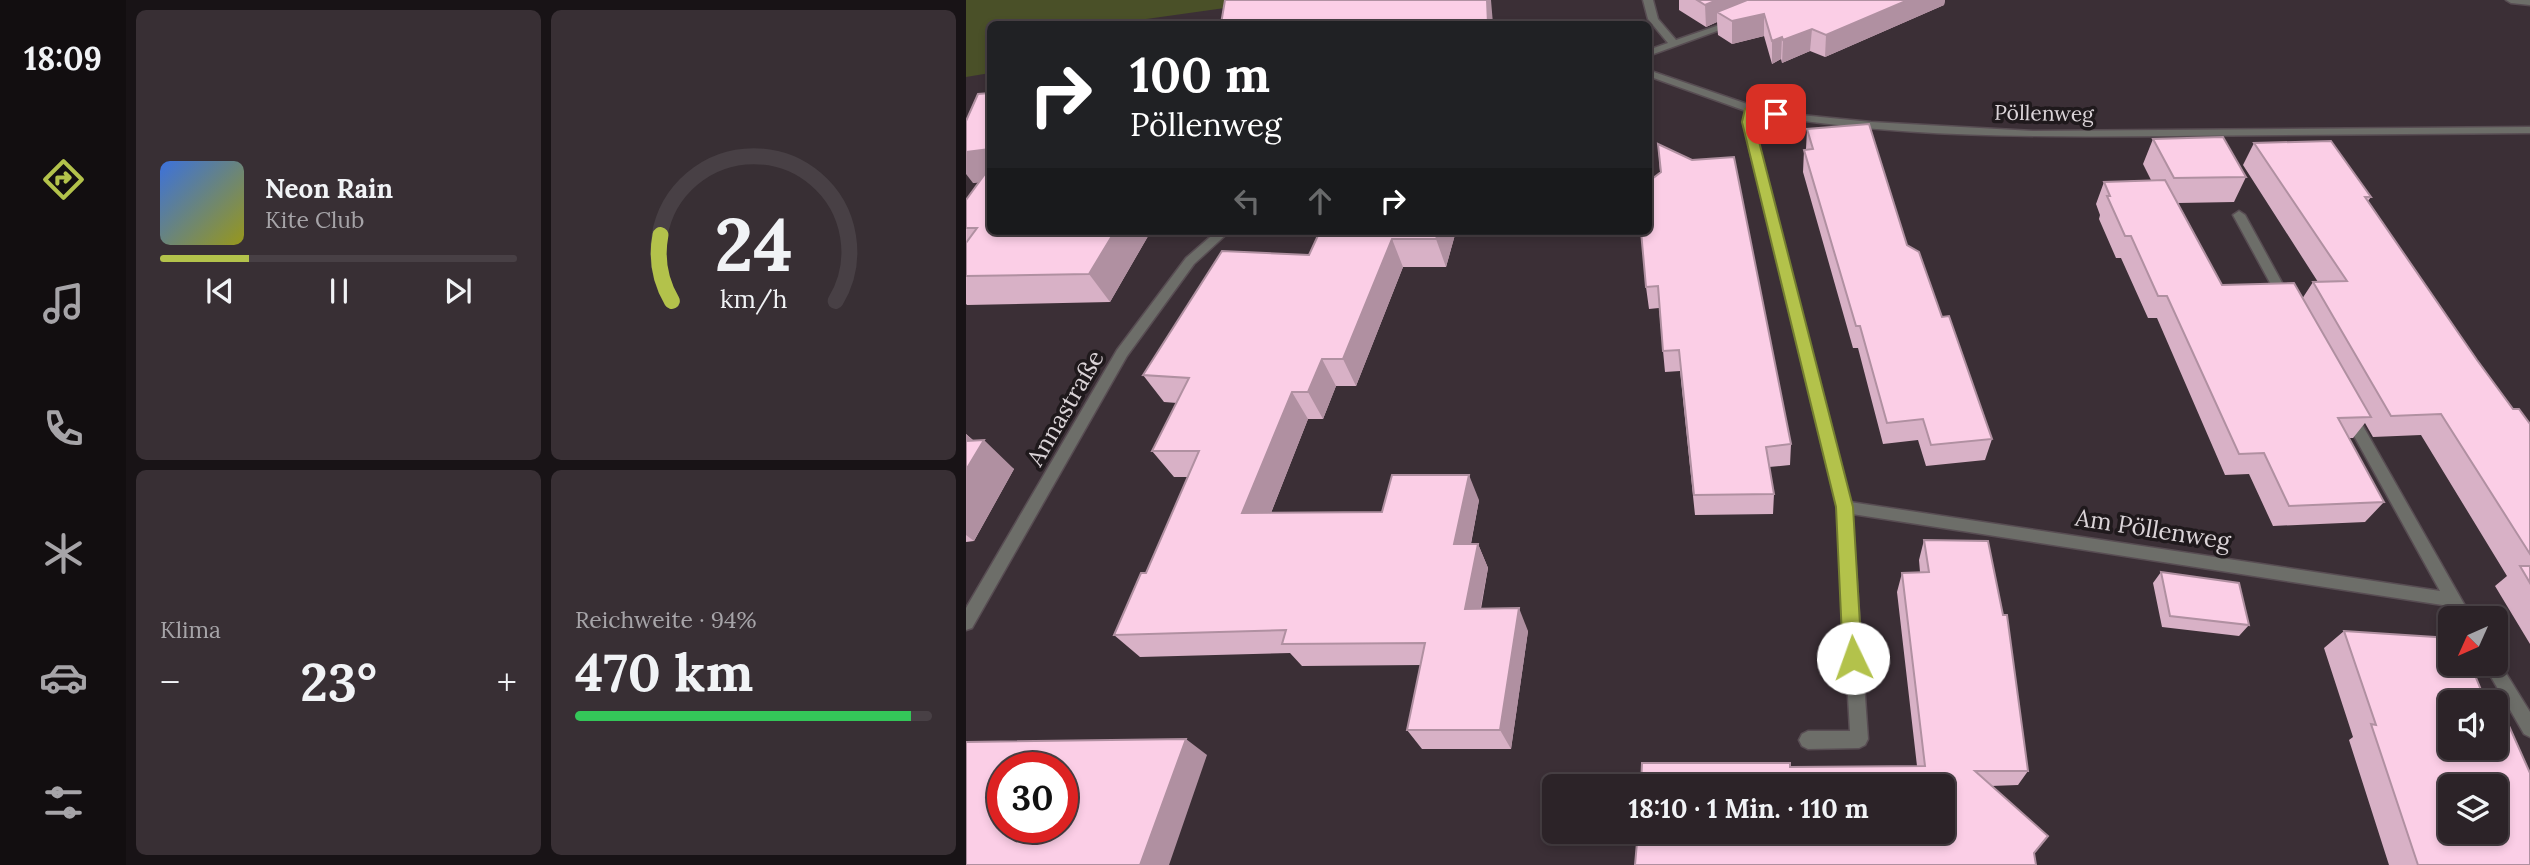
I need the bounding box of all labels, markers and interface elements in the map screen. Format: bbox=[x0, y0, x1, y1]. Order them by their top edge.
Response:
text: 18:09 bbox=[24, 38, 102, 79]
text: 100 m bbox=[1130, 43, 1270, 105]
icon: right bbox=[1015, 49, 1106, 140]
pin bbox=[1746, 84, 1806, 144]
icon: arrive bbox=[1757, 95, 1795, 133]
street label: Pöllenweg bbox=[1994, 99, 2094, 127]
text: Pöllenweg bbox=[1130, 104, 1282, 145]
icon: directions bbox=[39, 155, 88, 204]
text: Neon Rain bbox=[265, 172, 393, 205]
icon: left bbox=[1228, 182, 1266, 220]
icon: ahead bbox=[1301, 182, 1339, 220]
icon: right bbox=[1374, 182, 1412, 220]
text: 24 bbox=[714, 199, 793, 292]
text: Kite Club bbox=[265, 205, 364, 234]
icon: previous bbox=[201, 272, 239, 310]
icon: pause bbox=[320, 272, 358, 310]
icon: next bbox=[439, 272, 477, 310]
icon: music bbox=[39, 279, 88, 328]
text: km/h bbox=[720, 283, 787, 315]
street label: Annastraße bbox=[1019, 344, 1111, 472]
icon: phone bbox=[39, 404, 88, 453]
street label: Am Pöllenweg bbox=[2072, 501, 2233, 557]
icon: climate bbox=[39, 529, 88, 578]
text: Reichweite · 94% bbox=[575, 605, 757, 634]
north arrow bbox=[2438, 606, 2508, 676]
map controls bbox=[2438, 606, 2508, 844]
text: Klima bbox=[160, 615, 221, 644]
position arrow bbox=[1816, 621, 1890, 695]
text: 470 km bbox=[575, 639, 753, 705]
text: 23° bbox=[300, 649, 377, 715]
icon: car bbox=[39, 653, 88, 702]
text: − bbox=[160, 658, 180, 706]
text: + bbox=[497, 658, 517, 706]
button: sound bbox=[2438, 690, 2508, 760]
speed limit sign: 30 bbox=[987, 752, 1078, 843]
button: layers bbox=[2438, 774, 2508, 844]
icon: filters bbox=[39, 778, 88, 827]
text: 18:10 · 1 Min. · 110 m bbox=[1628, 792, 1869, 825]

